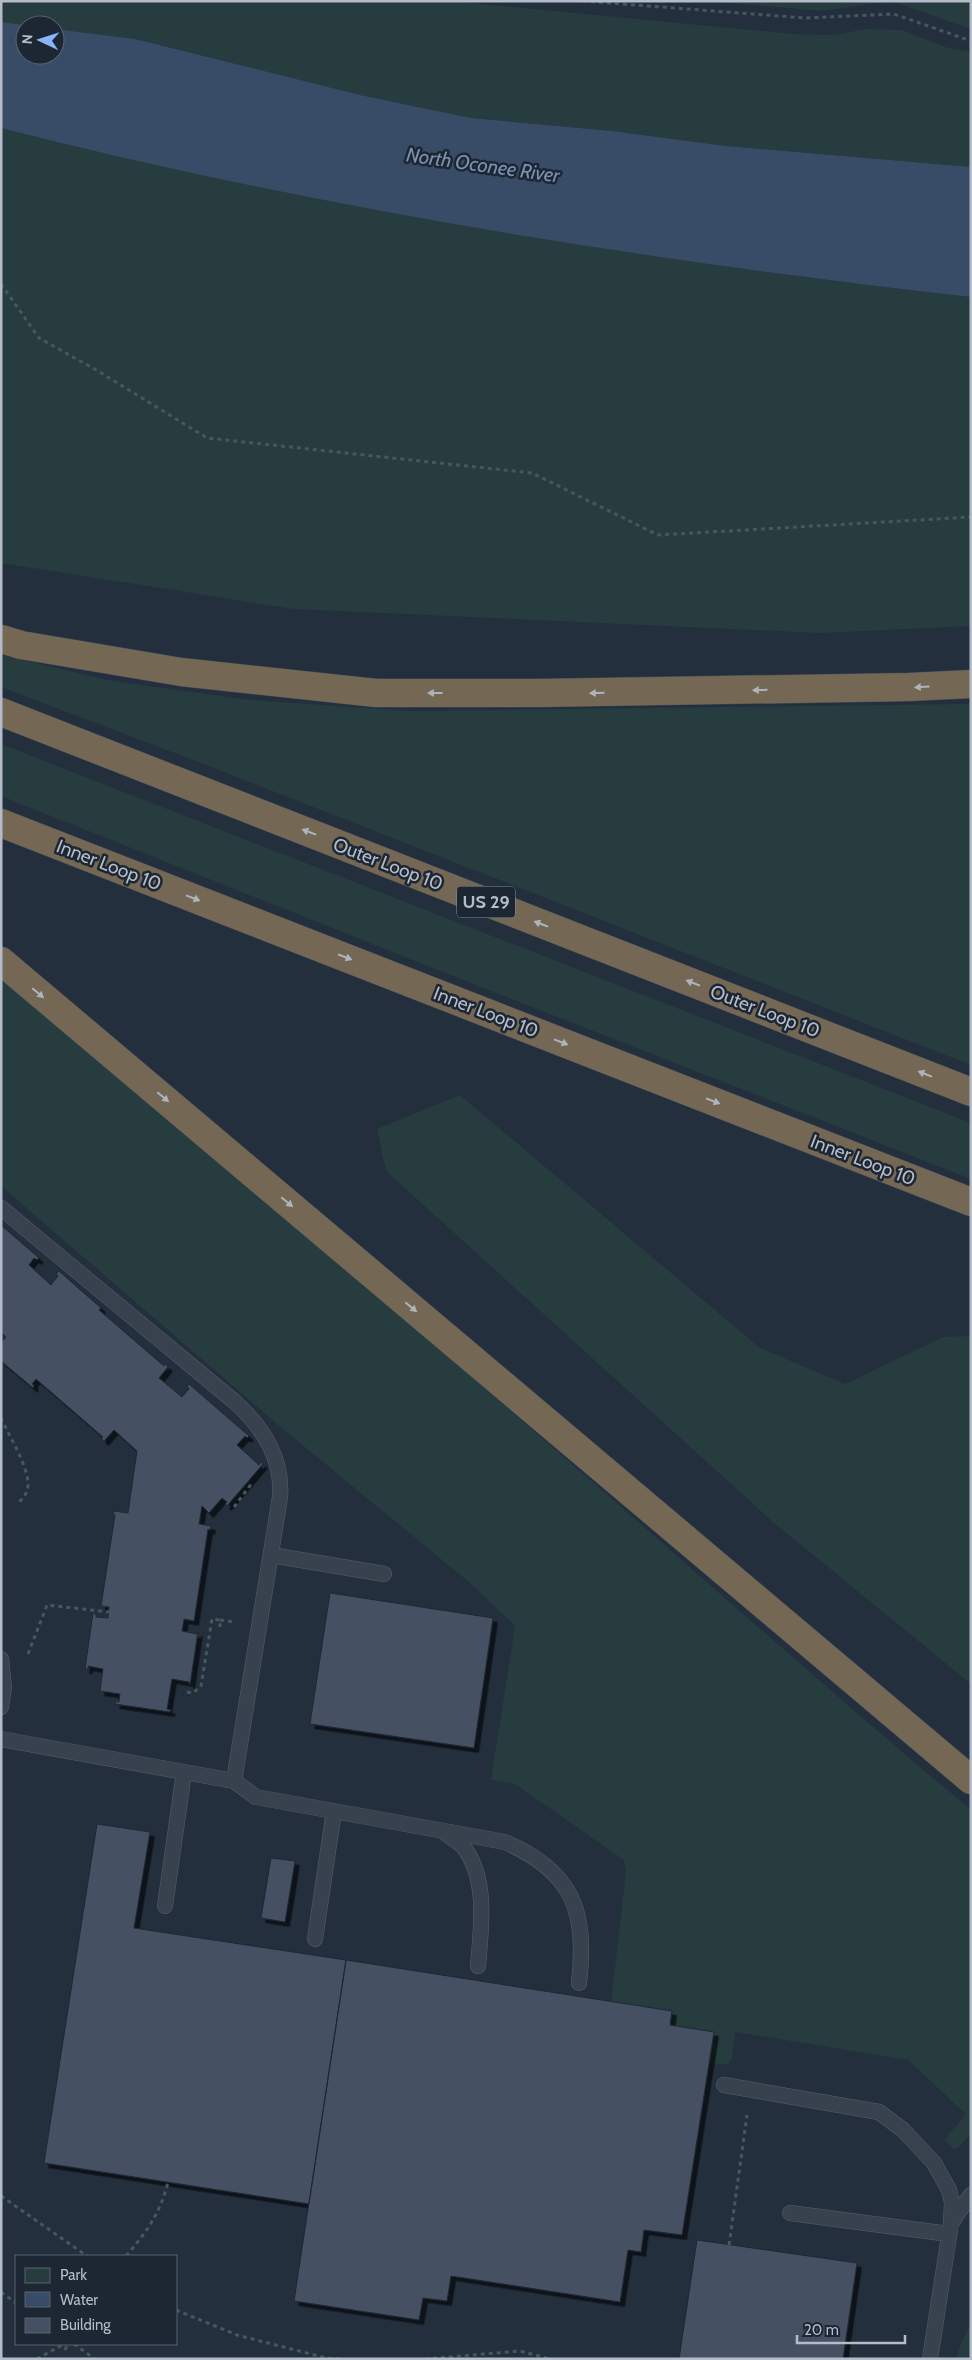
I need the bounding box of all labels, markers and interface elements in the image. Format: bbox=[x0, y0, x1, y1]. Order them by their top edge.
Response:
north arrow bbox=[15, 15, 65, 65]
text: N bbox=[18, 34, 36, 45]
water label: North Oconee River bbox=[405, 142, 562, 188]
one-way arrow bbox=[914, 683, 930, 691]
one-way arrow bbox=[751, 686, 767, 694]
one-way arrow bbox=[426, 689, 442, 697]
one-way arrow bbox=[589, 689, 605, 697]
one-way arrow bbox=[301, 828, 316, 836]
street label: Outer Loop 10 bbox=[330, 833, 446, 895]
street label: Inner Loop 10 bbox=[53, 834, 165, 896]
road number: US 29 bbox=[457, 886, 515, 918]
one-way arrow bbox=[186, 894, 201, 902]
one-way arrow bbox=[533, 920, 548, 928]
one-way arrow bbox=[338, 953, 353, 961]
one-way arrow bbox=[685, 979, 700, 986]
street label: Outer Loop 10 bbox=[707, 980, 823, 1042]
street label: Inner Loop 10 bbox=[430, 981, 542, 1043]
one-way arrow bbox=[32, 987, 45, 998]
one-way arrow bbox=[554, 1038, 569, 1046]
one-way arrow bbox=[918, 1070, 933, 1077]
one-way arrow bbox=[156, 1092, 169, 1103]
one-way arrow bbox=[705, 1098, 720, 1105]
street label: Inner Loop 10 bbox=[807, 1129, 919, 1191]
one-way arrow bbox=[280, 1197, 293, 1208]
one-way arrow bbox=[404, 1302, 417, 1313]
legend bbox=[15, 2255, 178, 2345]
text: Park bbox=[60, 2266, 87, 2284]
text: Water bbox=[60, 2291, 98, 2309]
scale bar bbox=[797, 2312, 904, 2344]
text: Building bbox=[60, 2316, 111, 2334]
text: 20 m bbox=[804, 2321, 839, 2339]

